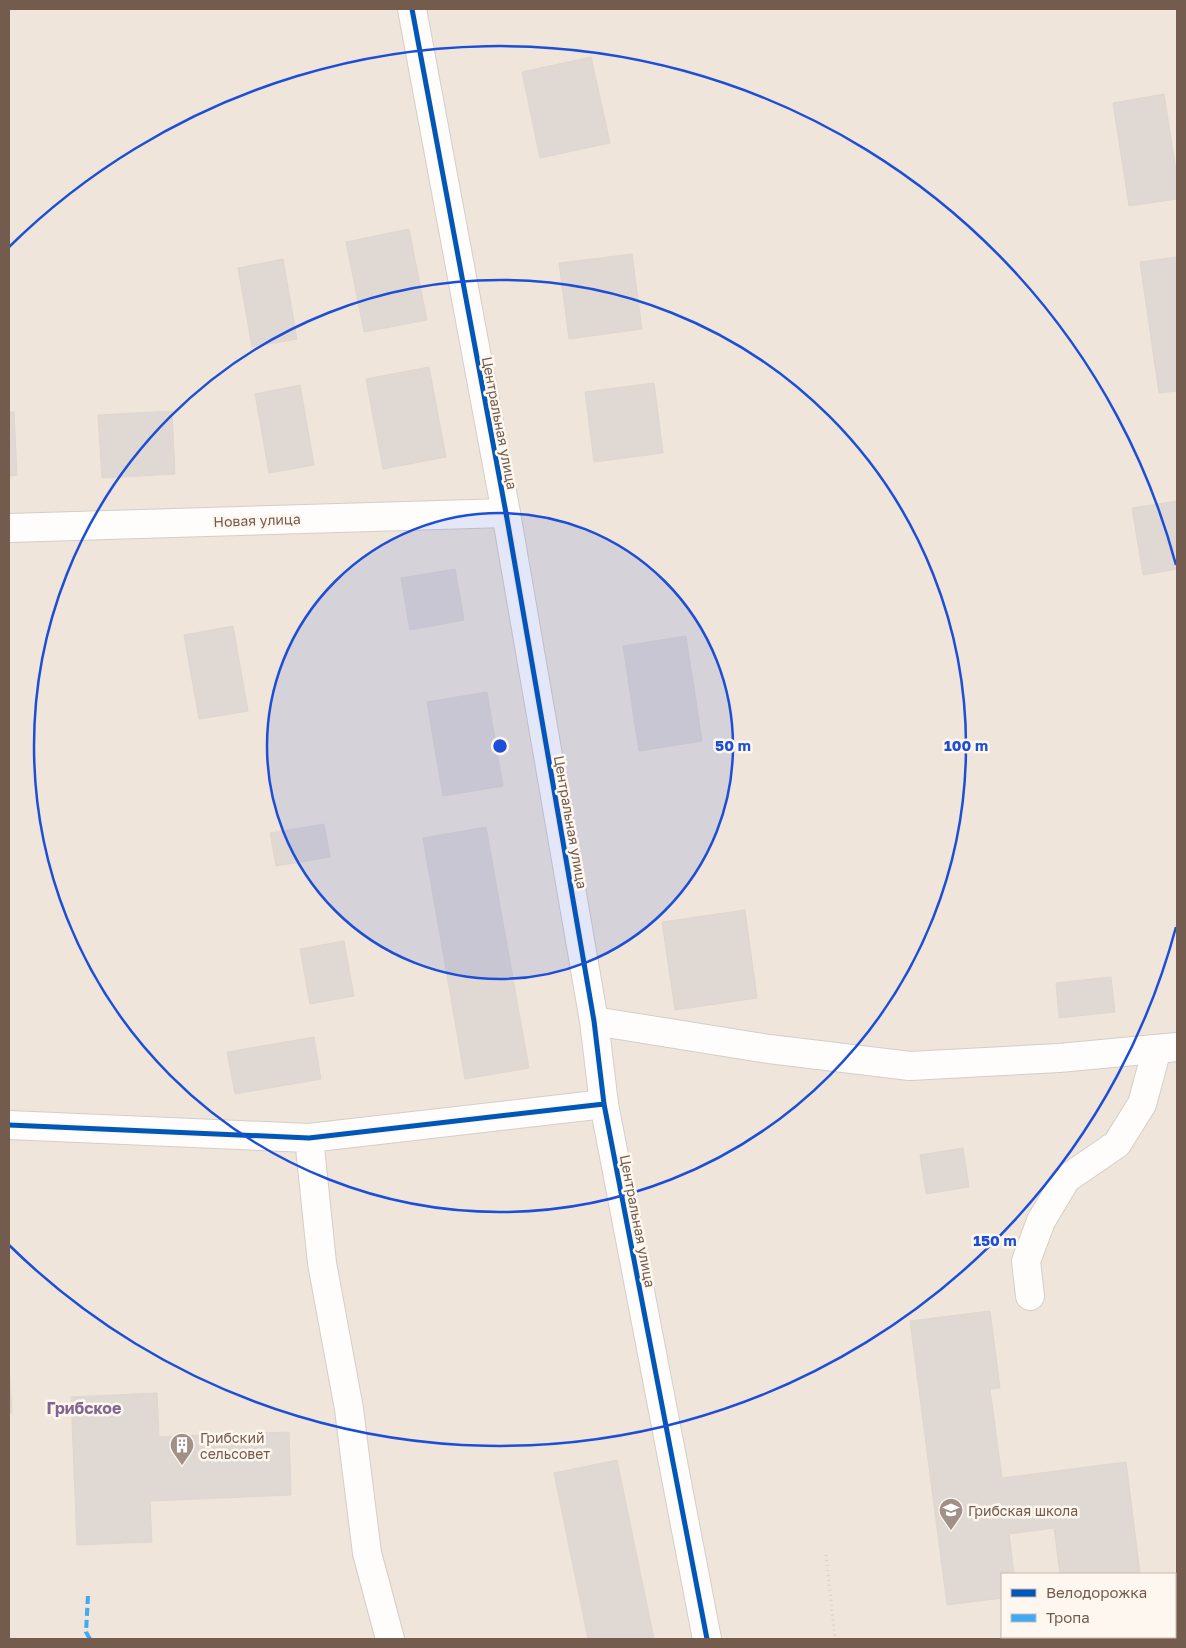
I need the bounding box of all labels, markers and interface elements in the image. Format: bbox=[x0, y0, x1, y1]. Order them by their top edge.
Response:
street label: Центральная улица bbox=[479, 355, 521, 491]
street label: Новая улица bbox=[213, 510, 301, 530]
text: 50 m bbox=[715, 736, 751, 754]
text: 100 m bbox=[944, 736, 988, 754]
centre of rings bbox=[491, 737, 509, 755]
street label: Центральная улица bbox=[551, 754, 591, 890]
street label: Центральная улица bbox=[617, 1153, 659, 1289]
text: 150 m bbox=[973, 1231, 1017, 1249]
district label: Грибское bbox=[47, 1398, 121, 1418]
place label: Грибский сельсовет bbox=[200, 1429, 270, 1462]
building icon: Грибский сельсовет bbox=[169, 1432, 195, 1466]
school or university icon: Грибская школа bbox=[938, 1497, 964, 1531]
place label: Грибская школа bbox=[968, 1502, 1078, 1519]
legend bbox=[1001, 1573, 1176, 1638]
text: Велодорожка bbox=[1046, 1583, 1147, 1601]
text: Тропа bbox=[1046, 1608, 1090, 1626]

